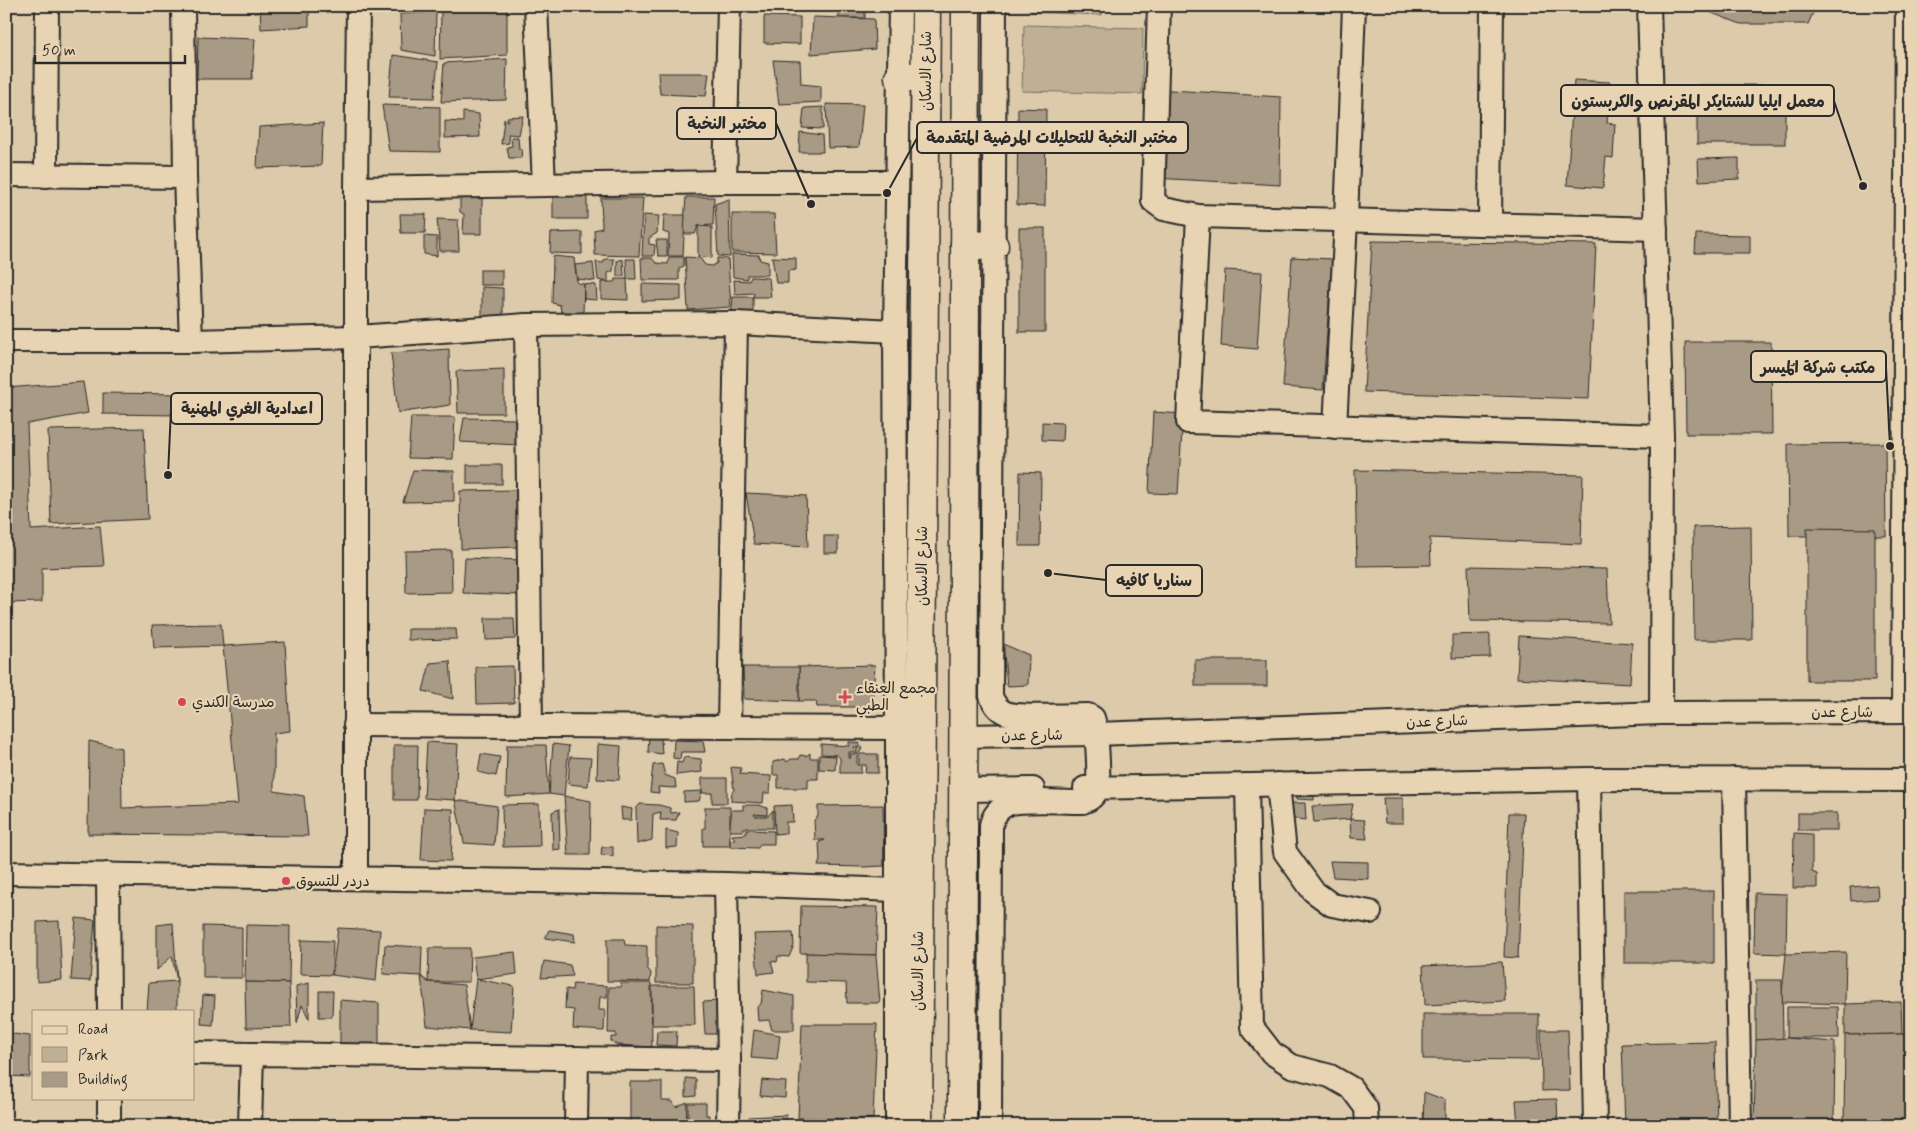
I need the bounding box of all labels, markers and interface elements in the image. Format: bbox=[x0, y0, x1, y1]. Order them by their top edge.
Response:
street label: شارع الاسكان bbox=[917, 31, 937, 111]
scale bar bbox=[35, 32, 185, 64]
text: 50 m bbox=[42, 41, 76, 61]
callout: معمل ايليا للشتايكر المقرنص والكربستون bbox=[1561, 85, 1834, 116]
text: معمل ايليا للشتايكر المقرنص والكربستون bbox=[1571, 92, 1825, 113]
callout: مختبر النخبة bbox=[677, 108, 776, 139]
text: مختبر النخبة bbox=[687, 114, 767, 135]
callout: مختبر النخبة للتحليلات المرضية المتقدمة bbox=[917, 122, 1188, 153]
text: مختبر النخبة للتحليلات المرضية المتقدمة bbox=[926, 128, 1178, 149]
callout: مكتب شركة المُيسر bbox=[1751, 351, 1886, 382]
text: مكتب شركة المُيسر bbox=[1759, 358, 1875, 379]
callout: اعدادية الغري المهنية bbox=[171, 393, 322, 424]
text: اعدادية الغري المهنية bbox=[181, 399, 313, 421]
street label: شارع الاسكان bbox=[913, 526, 933, 606]
callout: سناريا كافيه bbox=[1106, 565, 1202, 596]
text: سناريا كافيه bbox=[1116, 571, 1192, 592]
place label: مجمع العنقاء الطبي bbox=[856, 679, 936, 718]
marker: مجمع العنقاء الطبي bbox=[838, 690, 852, 704]
place label: مدرسة الكندي bbox=[192, 693, 275, 713]
marker: مدرسة الكندي bbox=[176, 696, 188, 708]
street label: شارع عدن bbox=[1811, 703, 1873, 723]
street label: شارع عدن bbox=[1406, 711, 1468, 733]
street label: شارع عدن bbox=[1001, 725, 1063, 747]
place label: دردر للتسوق bbox=[296, 872, 370, 892]
marker: دردر للتسوق bbox=[280, 875, 292, 887]
street label: شارع الاسكان bbox=[909, 931, 929, 1011]
legend bbox=[32, 1010, 195, 1100]
text: Road bbox=[78, 1020, 108, 1040]
text: Park bbox=[78, 1046, 108, 1066]
text: Building bbox=[78, 1070, 128, 1091]

